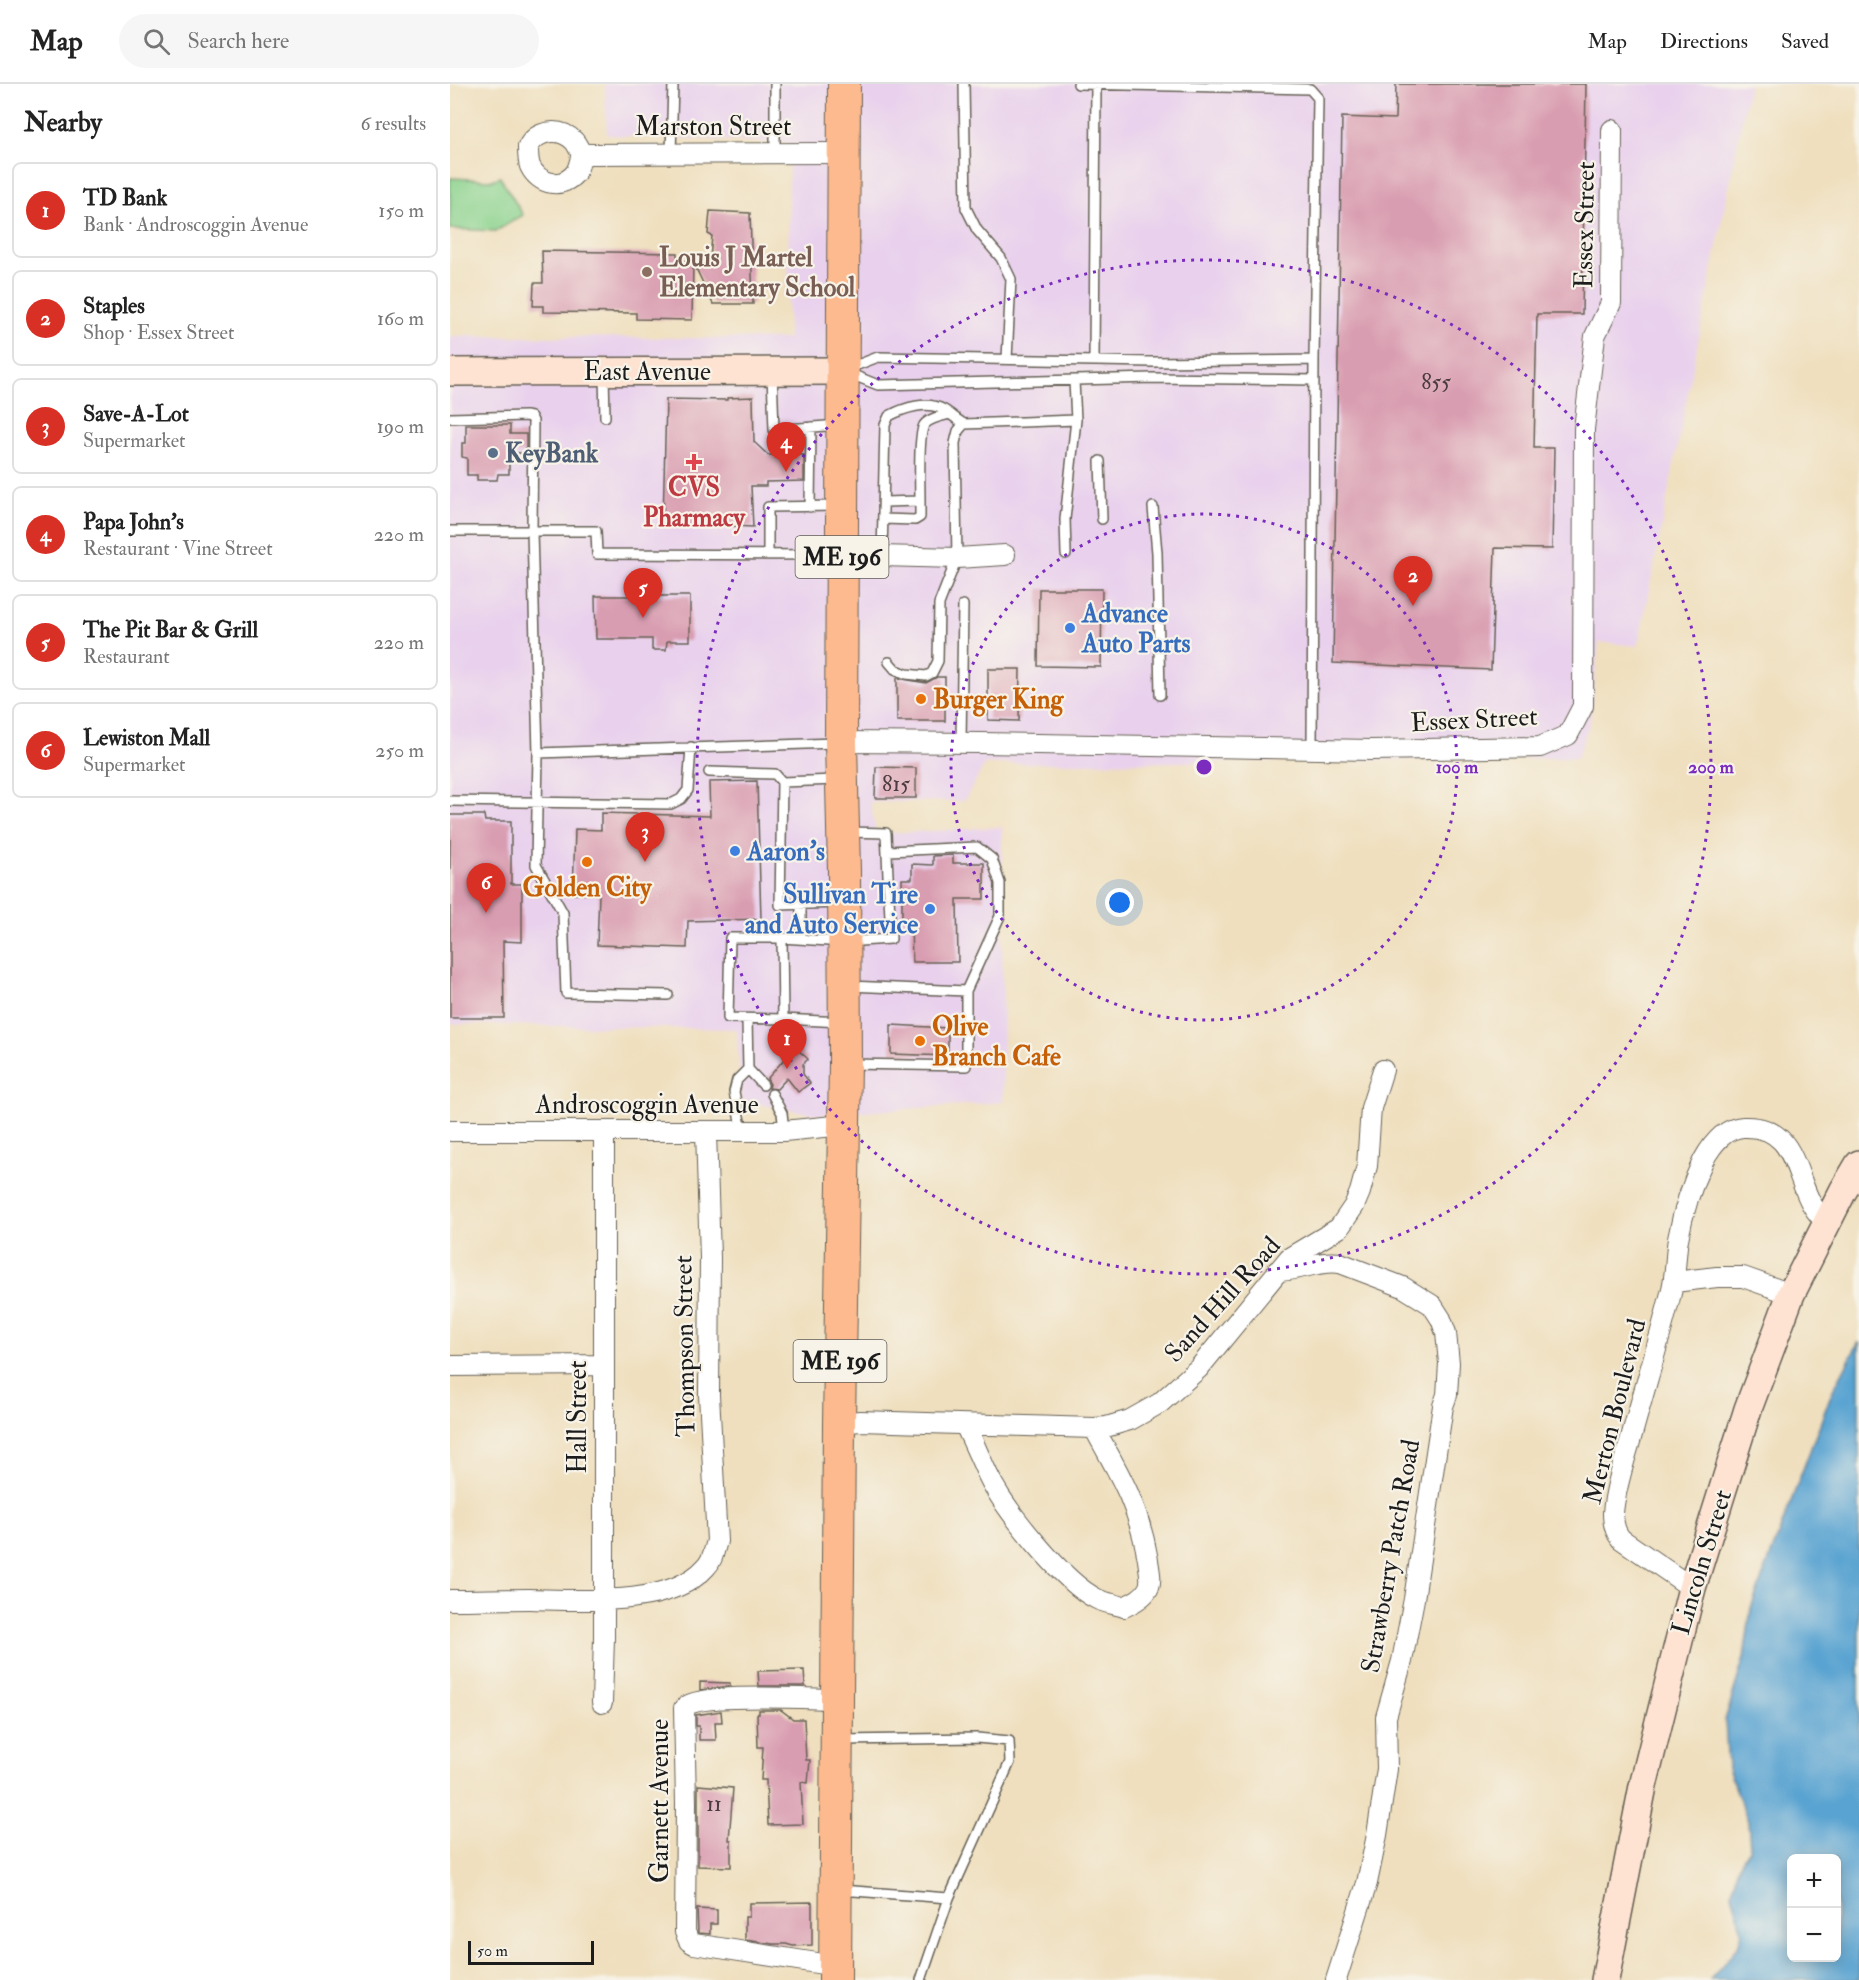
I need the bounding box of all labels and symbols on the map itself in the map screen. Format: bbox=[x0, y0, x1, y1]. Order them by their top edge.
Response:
street label: Marston Street bbox=[635, 111, 791, 143]
street label: Essex Street bbox=[1568, 161, 1602, 289]
place label: Louis J Martel Elementary School bbox=[659, 242, 856, 305]
marker: Louis J Martel Elementary School bbox=[640, 265, 654, 279]
street label: East Avenue bbox=[583, 356, 711, 388]
house number: 855 bbox=[1421, 368, 1451, 396]
pin: 4 bbox=[766, 422, 806, 472]
place label: KeyBank bbox=[505, 438, 599, 471]
marker: KeyBank bbox=[486, 446, 500, 460]
marker: CVS Pharmacy bbox=[687, 455, 701, 469]
place label: CVS Pharmacy bbox=[643, 472, 747, 535]
road number: ME 196 bbox=[796, 536, 888, 578]
pin: 2 bbox=[1394, 556, 1432, 606]
pin: 5 bbox=[624, 568, 662, 618]
place label: Advance Auto Parts bbox=[1081, 598, 1190, 660]
marker: Advance Auto Parts bbox=[1063, 621, 1077, 635]
place label: Burger King bbox=[933, 684, 1064, 717]
marker: Burger King bbox=[914, 692, 928, 706]
street label: Essex Street bbox=[1410, 701, 1538, 739]
text: 100 m bbox=[1436, 756, 1479, 779]
text: 200 m bbox=[1688, 756, 1735, 779]
centre of rings bbox=[1194, 757, 1214, 777]
house number: 815 bbox=[882, 770, 910, 798]
pin: 3 bbox=[626, 812, 664, 862]
place label: Aaron's bbox=[746, 836, 825, 868]
marker: Aaron's bbox=[728, 844, 742, 858]
marker: Golden City bbox=[580, 855, 594, 869]
pin: 6 bbox=[466, 864, 506, 913]
place label: Golden City bbox=[523, 872, 653, 905]
place label: Sullivan Tire and Auto Service bbox=[745, 879, 918, 941]
your location bbox=[1105, 888, 1134, 917]
marker: Sullivan Tire and Auto Service bbox=[923, 902, 937, 916]
place label: Olive Branch Cafe bbox=[932, 1011, 1061, 1073]
pin: 1 bbox=[768, 1020, 806, 1069]
marker: Olive Branch Cafe bbox=[913, 1034, 927, 1048]
street label: Androscoggin Avenue bbox=[534, 1089, 759, 1121]
street label: Sand Hill Road bbox=[1158, 1230, 1288, 1369]
street label: Thompson Street bbox=[667, 1255, 704, 1437]
street label: Merton Boulevard bbox=[1577, 1315, 1653, 1507]
road number: ME 196 bbox=[794, 1340, 886, 1382]
street label: Hall Street bbox=[562, 1360, 594, 1474]
street label: Strawberry Patch Road bbox=[1355, 1437, 1427, 1675]
street label: Lincoln Street bbox=[1665, 1486, 1739, 1639]
street label: Garnett Avenue bbox=[644, 1719, 676, 1883]
house number: 11 bbox=[706, 1790, 722, 1818]
scale bar bbox=[468, 1938, 594, 1966]

